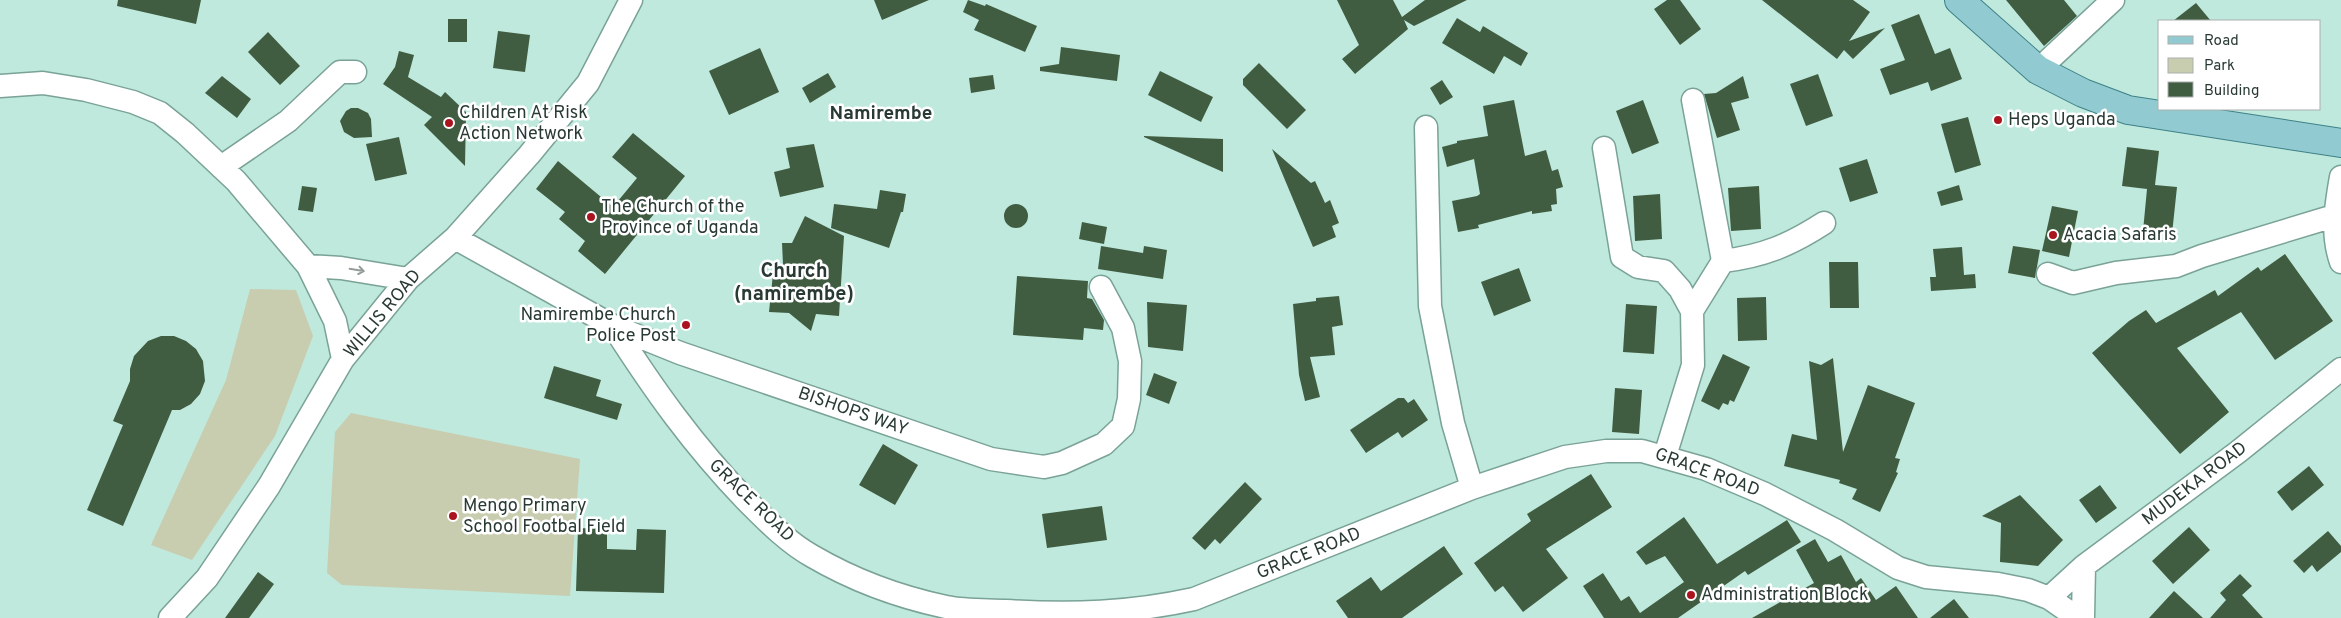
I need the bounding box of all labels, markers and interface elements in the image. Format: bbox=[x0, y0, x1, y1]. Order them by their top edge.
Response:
legend bbox=[2158, 20, 2321, 110]
text: Road bbox=[2204, 32, 2239, 51]
text: Park bbox=[2204, 57, 2235, 76]
text: Building bbox=[2204, 82, 2259, 101]
place label: Children At Risk Action Network bbox=[459, 102, 588, 146]
district label: Namirembe bbox=[830, 102, 932, 126]
place label: Heps Uganda bbox=[2008, 109, 2116, 132]
marker: Heps Uganda bbox=[1992, 114, 2004, 126]
marker: Children At Risk Action Network bbox=[443, 117, 455, 129]
place label: The Church of the Province of Uganda bbox=[601, 196, 759, 240]
marker: The Church of the Province of Uganda bbox=[585, 211, 597, 223]
place label: Acacia Safaris bbox=[2063, 224, 2177, 247]
marker: Acacia Safaris bbox=[2047, 229, 2059, 241]
district label: Church (namirembe) bbox=[734, 259, 854, 308]
street label: WILLIS ROAD bbox=[339, 265, 427, 363]
one-way arrow bbox=[348, 266, 364, 276]
place label: Namirembe Church Police Post bbox=[521, 304, 676, 348]
marker: Namirembe Church Police Post bbox=[680, 319, 692, 331]
street label: BISHOPS WAY bbox=[795, 382, 911, 442]
street label: MUDEKA ROAD bbox=[2138, 437, 2252, 531]
street label: GRACE ROAD bbox=[1651, 443, 1763, 503]
street label: GRACE ROAD bbox=[703, 454, 799, 548]
place label: Mengo Primary School Footbal Field bbox=[463, 495, 626, 539]
marker: Mengo Primary School Footbal Field bbox=[447, 510, 459, 522]
street label: GRACE ROAD bbox=[1254, 523, 1364, 585]
place label: Administration Block bbox=[1701, 584, 1869, 607]
marker: Administration Block bbox=[1685, 589, 1697, 601]

